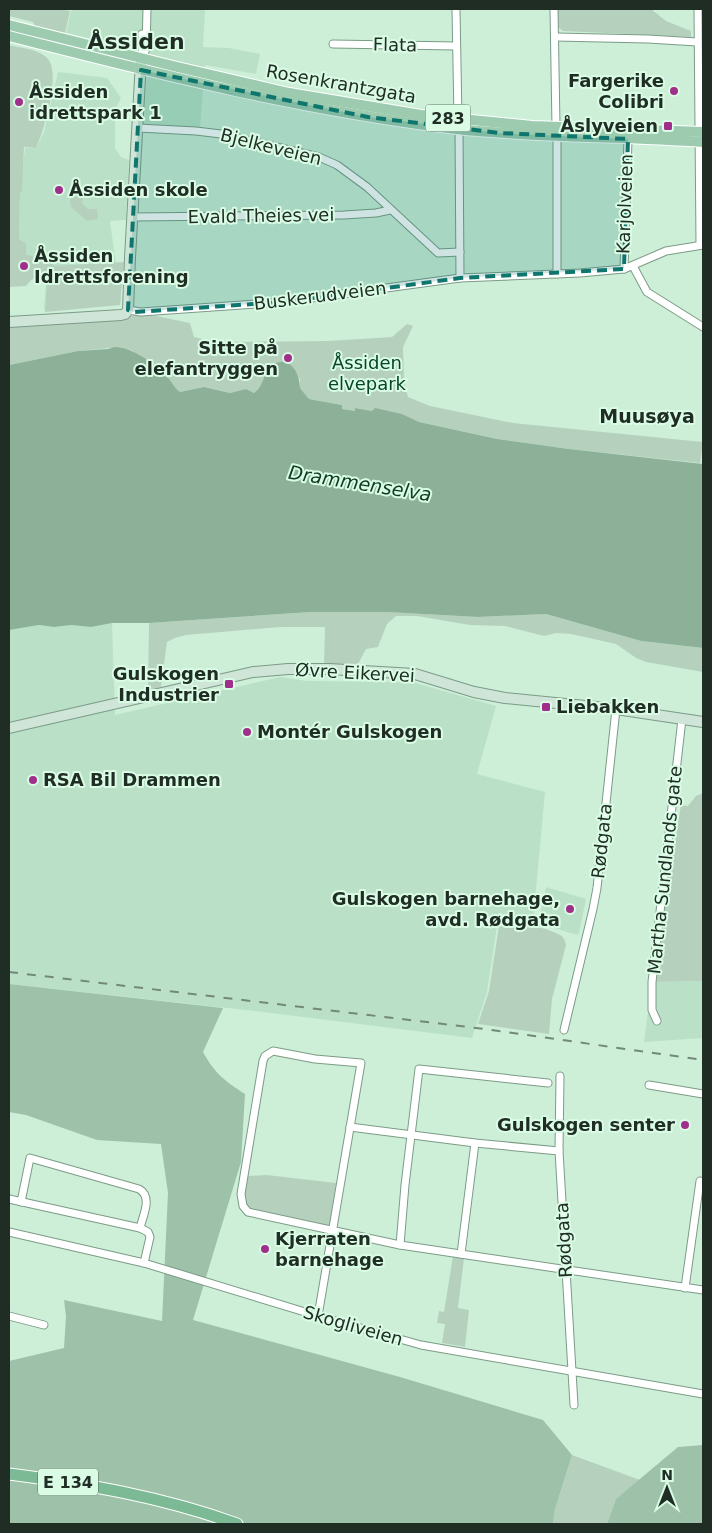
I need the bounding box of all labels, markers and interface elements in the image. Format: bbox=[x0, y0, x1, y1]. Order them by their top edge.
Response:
district label: Åssiden bbox=[87, 29, 185, 54]
street label: Flata bbox=[373, 34, 417, 55]
street label: Rosenkrantzgata bbox=[264, 60, 418, 107]
place label: Fargerike Colibri bbox=[568, 70, 664, 112]
place label: Åssiden idrettspark 1 bbox=[29, 80, 162, 123]
marker: Fargerike Colibri bbox=[668, 85, 680, 97]
marker: Åssiden idrettspark 1 bbox=[13, 96, 25, 108]
road number: 283 bbox=[426, 105, 470, 132]
place label: Åslyveien bbox=[560, 114, 658, 136]
marker: Åslyveien bbox=[662, 120, 674, 132]
street label: Bjelkeveien bbox=[218, 124, 324, 169]
street label: Karjolveien bbox=[612, 154, 637, 254]
place label: Åssiden skole bbox=[69, 178, 208, 200]
marker: Åssiden skole bbox=[53, 184, 65, 196]
street label: Evald Theies vei bbox=[188, 204, 334, 227]
place label: Åssiden Idrettsforening bbox=[34, 244, 189, 287]
marker: Åssiden Idrettsforening bbox=[18, 260, 30, 272]
street label: Buskerudveien bbox=[252, 277, 387, 314]
place label: Sitte på elefantryggen bbox=[135, 337, 278, 379]
marker: Sitte på elefantryggen bbox=[282, 352, 294, 364]
park label: Åssiden elvepark bbox=[328, 352, 407, 394]
district label: Muusøya bbox=[599, 405, 695, 427]
water label: Drammenselva bbox=[287, 461, 433, 505]
street label: Øvre Eikervei bbox=[295, 659, 415, 686]
place label: Gulskogen Industrier bbox=[113, 663, 219, 705]
marker: Gulskogen Industrier bbox=[223, 678, 235, 690]
place label: Liebakken bbox=[556, 696, 659, 717]
marker: Liebakken bbox=[540, 701, 552, 713]
place label: Montér Gulskogen bbox=[257, 721, 442, 742]
marker: Montér Gulskogen bbox=[241, 726, 253, 738]
street label: Martha Sundlands gate bbox=[643, 765, 686, 975]
place label: RSA Bil Drammen bbox=[43, 769, 221, 790]
marker: RSA Bil Drammen bbox=[27, 774, 39, 786]
street label: Rødgata bbox=[587, 802, 616, 880]
place label: Gulskogen barnehage, avd. Rødgata bbox=[332, 888, 560, 930]
marker: Gulskogen barnehage, avd. Rødgata bbox=[564, 903, 576, 915]
place label: Gulskogen senter bbox=[497, 1114, 675, 1135]
marker: Gulskogen senter bbox=[679, 1119, 691, 1131]
street label: Rødgata bbox=[551, 1202, 576, 1278]
place label: Kjerraten barnehage bbox=[275, 1228, 384, 1270]
marker: Kjerraten barnehage bbox=[259, 1243, 271, 1255]
street label: Skogliveien bbox=[301, 1301, 405, 1350]
north arrow bbox=[642, 1463, 692, 1513]
text: N bbox=[661, 1467, 673, 1483]
road number: E 134 bbox=[38, 1468, 98, 1495]

